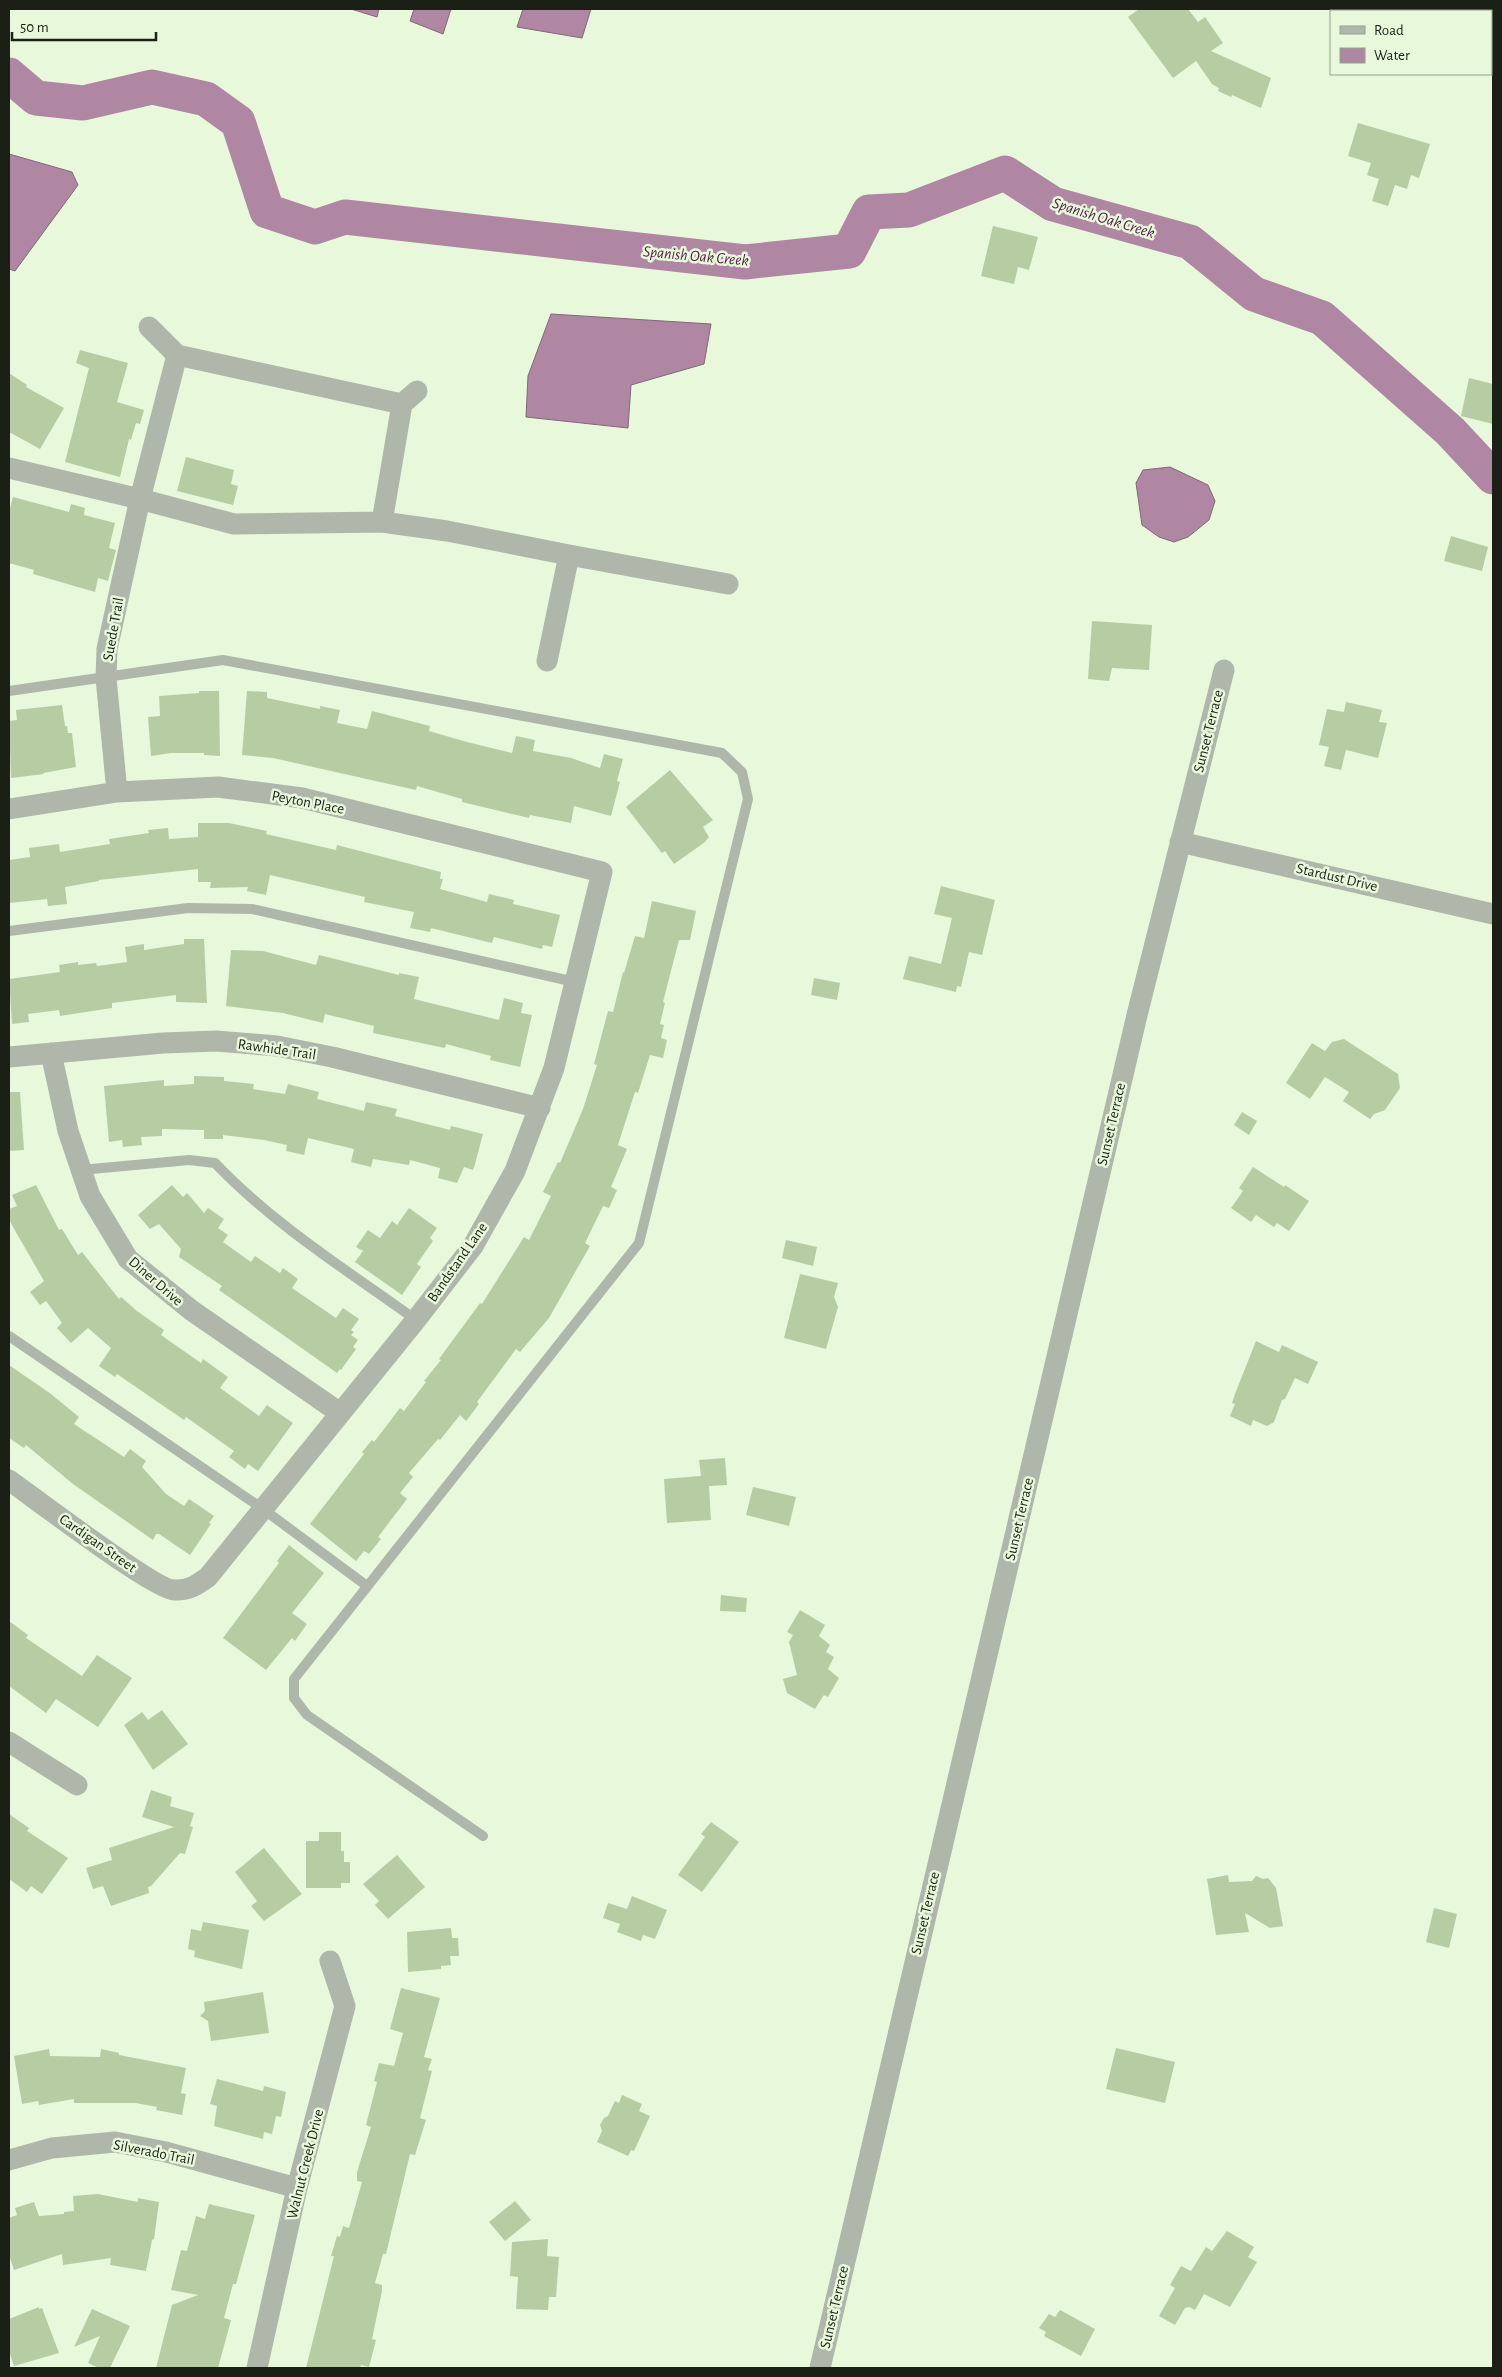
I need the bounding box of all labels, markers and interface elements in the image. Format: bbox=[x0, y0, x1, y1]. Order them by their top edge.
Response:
scale bar bbox=[12, 10, 156, 42]
legend bbox=[1330, 10, 1492, 75]
text: 50 m bbox=[20, 20, 49, 35]
text: Road bbox=[1374, 23, 1404, 38]
text: Water bbox=[1374, 48, 1410, 63]
water label: Spanish Oak Creek bbox=[1050, 195, 1157, 242]
water label: Spanish Oak Creek bbox=[642, 243, 749, 270]
street label: Suede Trail bbox=[101, 596, 126, 662]
street label: Sunset Terrace bbox=[1191, 688, 1226, 774]
street label: Peyton Place bbox=[270, 788, 346, 817]
street label: Stardust Drive bbox=[1295, 861, 1379, 894]
street label: Rawhide Trail bbox=[237, 1037, 317, 1062]
street label: Sunset Terrace bbox=[1095, 1081, 1128, 1167]
street label: Bandstand Lane bbox=[425, 1220, 490, 1305]
street label: Diner Drive bbox=[126, 1254, 186, 1309]
street label: Sunset Terrace bbox=[1003, 1476, 1036, 1562]
street label: Cardigan Street bbox=[56, 1511, 139, 1576]
street label: Sunset Terrace bbox=[909, 1870, 942, 1956]
street label: Walnut Creek Drive bbox=[285, 2108, 326, 2221]
street label: Silverado Trail bbox=[112, 2137, 196, 2168]
street label: Sunset Terrace bbox=[818, 2264, 851, 2350]

